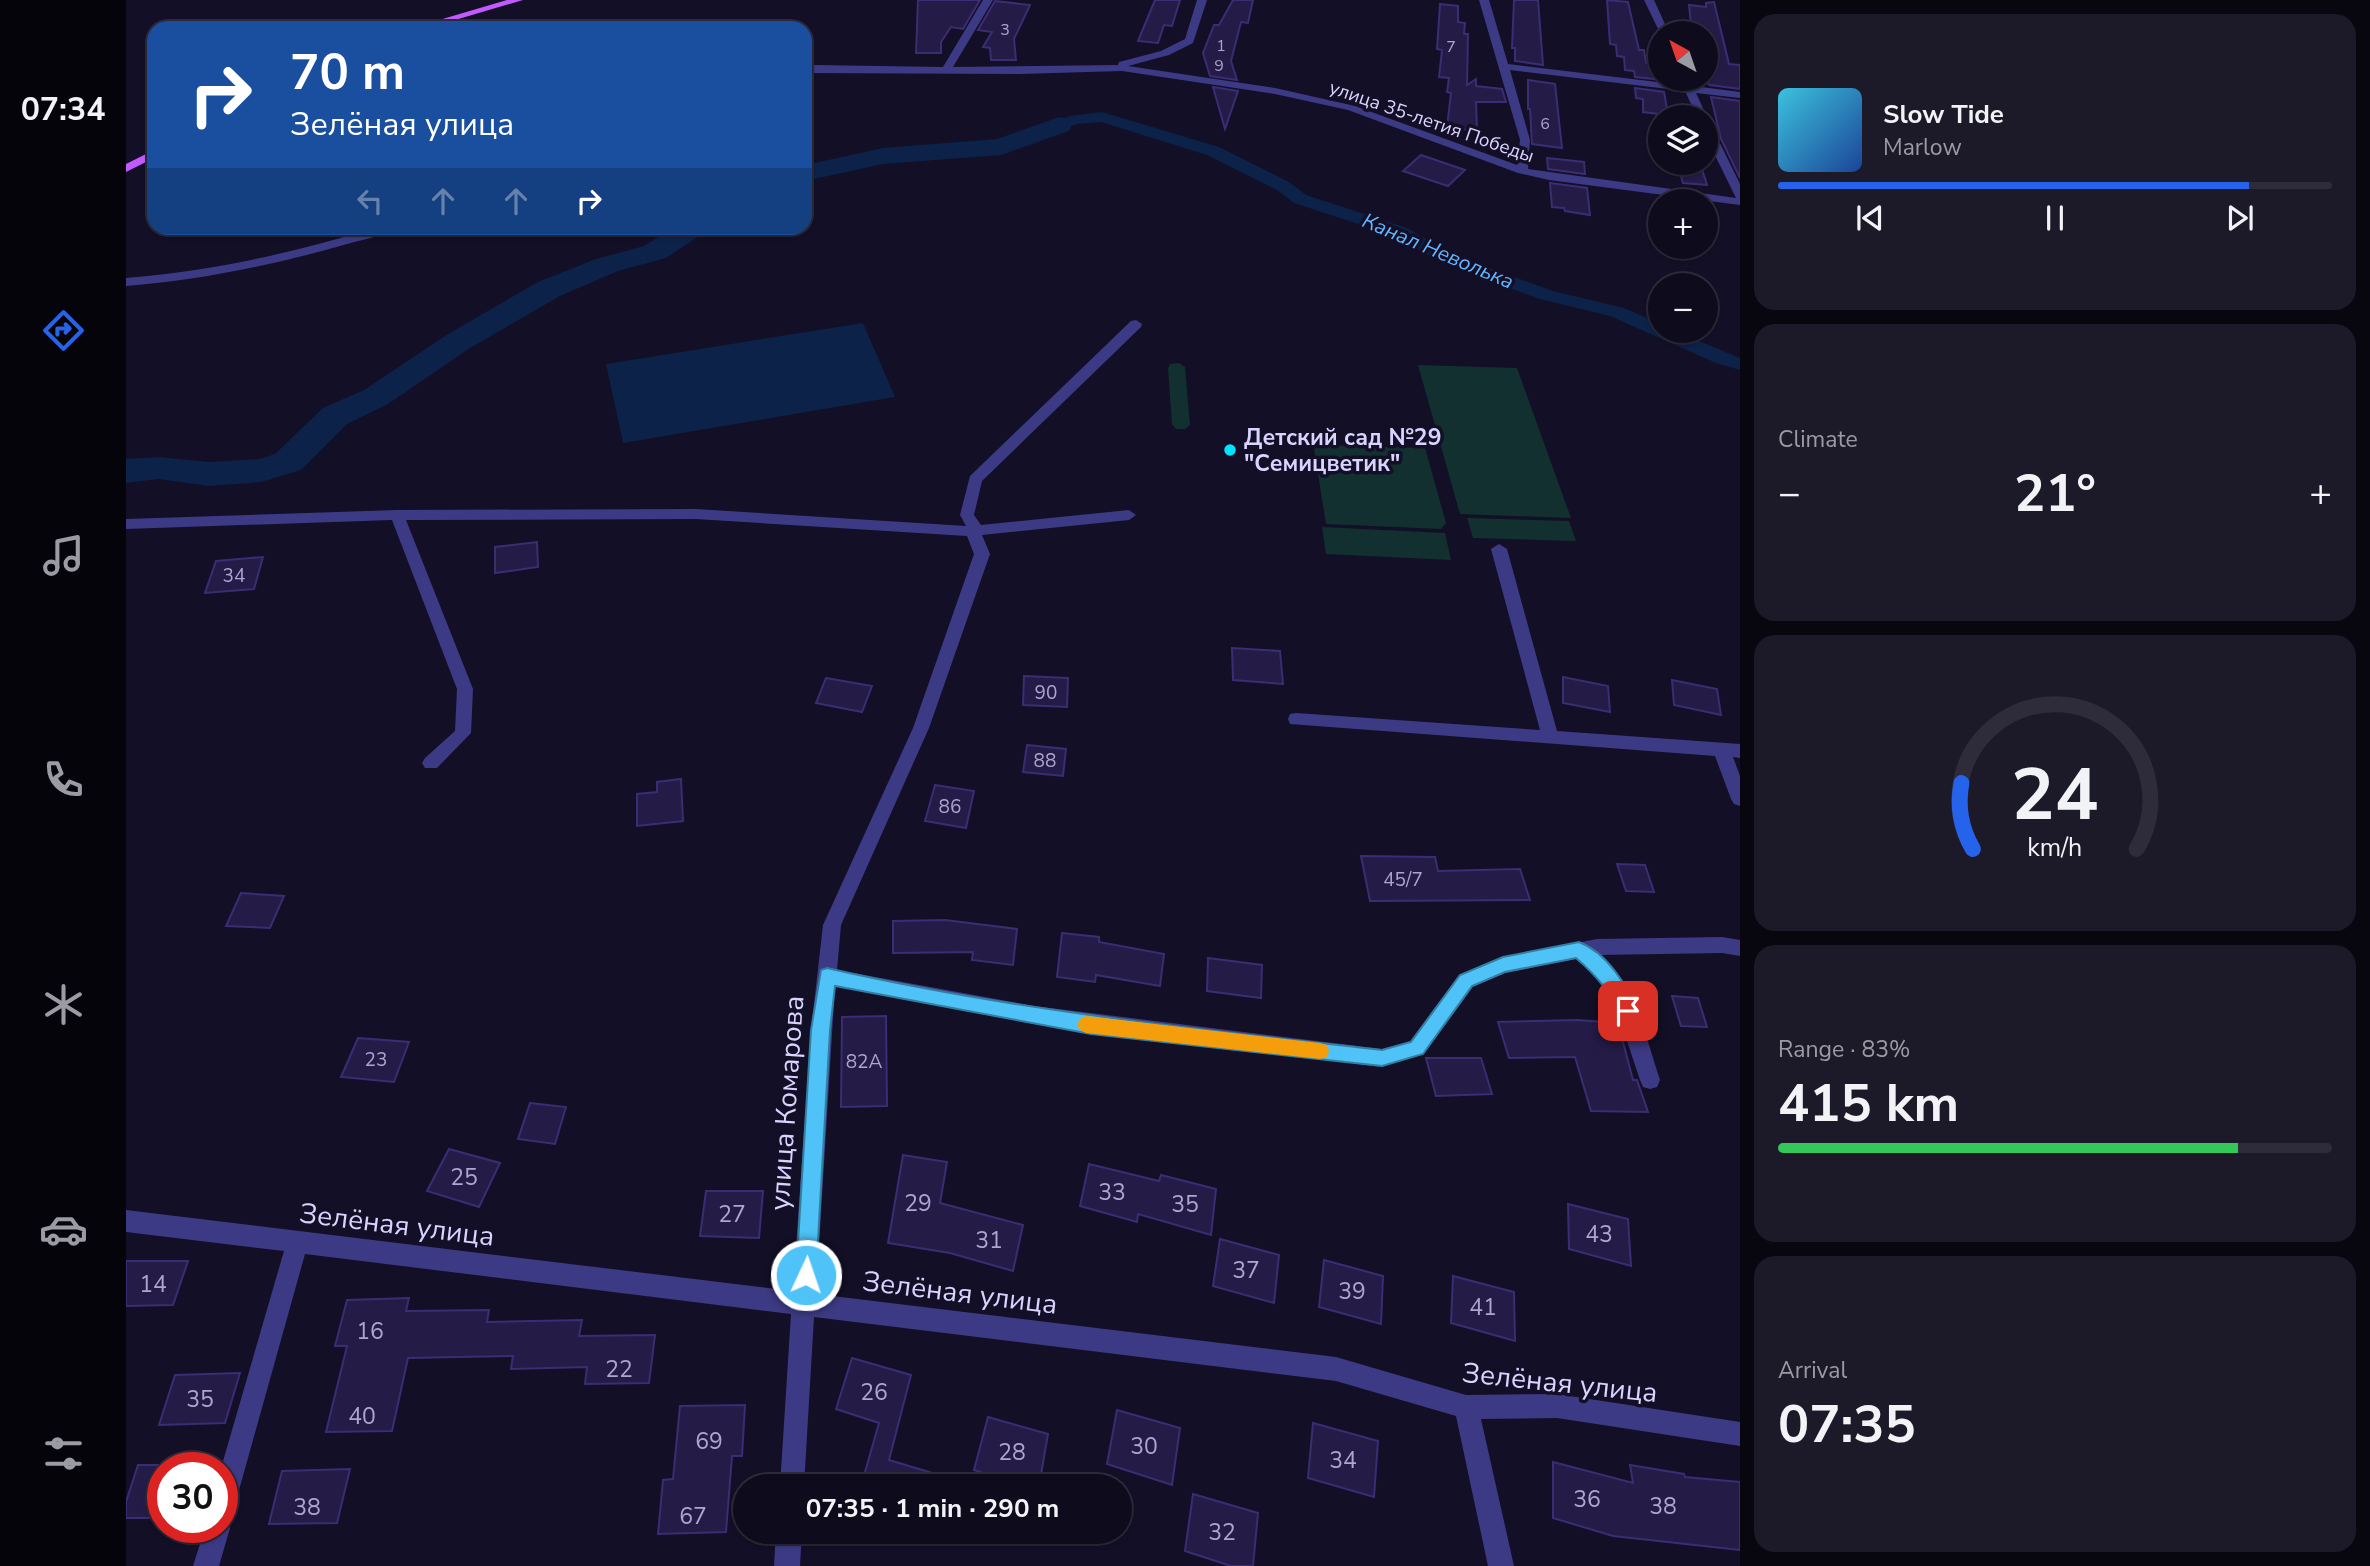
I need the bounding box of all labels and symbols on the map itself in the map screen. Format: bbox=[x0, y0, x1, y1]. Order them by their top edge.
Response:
house number: 3 bbox=[1000, 19, 1010, 41]
north arrow bbox=[1648, 21, 1718, 91]
house number: 1 bbox=[1216, 35, 1226, 57]
house number: 7 bbox=[1446, 36, 1456, 58]
house number: 9 bbox=[1214, 55, 1224, 77]
street label: улица 35-летия Победы bbox=[1326, 75, 1538, 169]
house number: 6 bbox=[1540, 113, 1550, 135]
water label: Канал Неволька bbox=[1358, 206, 1518, 296]
place label: Детский сад №29 "Семицветик" bbox=[1244, 422, 1441, 479]
marker: Детский сад №29 "Семицветик" bbox=[1222, 442, 1238, 458]
house number: 34 bbox=[223, 563, 245, 589]
house number: 90 bbox=[1035, 680, 1057, 706]
house number: 88 bbox=[1034, 748, 1056, 774]
house number: 86 bbox=[939, 794, 961, 820]
house number: 45/7 bbox=[1383, 867, 1423, 893]
pin bbox=[1598, 981, 1658, 1041]
street label: улица Комарова bbox=[761, 994, 813, 1212]
house number: 23 bbox=[365, 1047, 387, 1073]
house number: 82А bbox=[846, 1049, 882, 1075]
house number: 25 bbox=[450, 1162, 478, 1193]
house number: 33 bbox=[1098, 1177, 1126, 1208]
house number: 29 bbox=[904, 1188, 932, 1219]
house number: 35 bbox=[1171, 1189, 1199, 1220]
street label: Зелёная улица bbox=[297, 1194, 497, 1256]
house number: 27 bbox=[718, 1199, 746, 1230]
house number: 43 bbox=[1585, 1219, 1613, 1250]
house number: 31 bbox=[975, 1225, 1003, 1256]
position arrow bbox=[769, 1238, 843, 1312]
house number: 37 bbox=[1232, 1255, 1260, 1286]
street label: Зелёная улица bbox=[860, 1262, 1060, 1324]
house number: 14 bbox=[139, 1269, 167, 1300]
house number: 39 bbox=[1338, 1276, 1366, 1307]
house number: 41 bbox=[1469, 1292, 1497, 1323]
house number: 16 bbox=[356, 1316, 384, 1347]
house number: 22 bbox=[605, 1354, 633, 1385]
street label: Зелёная улица bbox=[1460, 1354, 1659, 1412]
house number: 26 bbox=[860, 1377, 888, 1408]
house number: 35 bbox=[186, 1384, 214, 1415]
house number: 40 bbox=[348, 1401, 376, 1432]
house number: 69 bbox=[695, 1426, 723, 1457]
house number: 30 bbox=[1130, 1431, 1158, 1462]
house number: 28 bbox=[998, 1437, 1026, 1468]
house number: 34 bbox=[1329, 1445, 1357, 1476]
speed limit sign: 30 bbox=[147, 1452, 238, 1543]
house number: 36 bbox=[1573, 1484, 1601, 1515]
house number: 38 bbox=[1649, 1491, 1677, 1522]
house number: 38 bbox=[293, 1492, 321, 1523]
house number: 67 bbox=[679, 1501, 707, 1532]
house number: 32 bbox=[1208, 1517, 1236, 1548]

